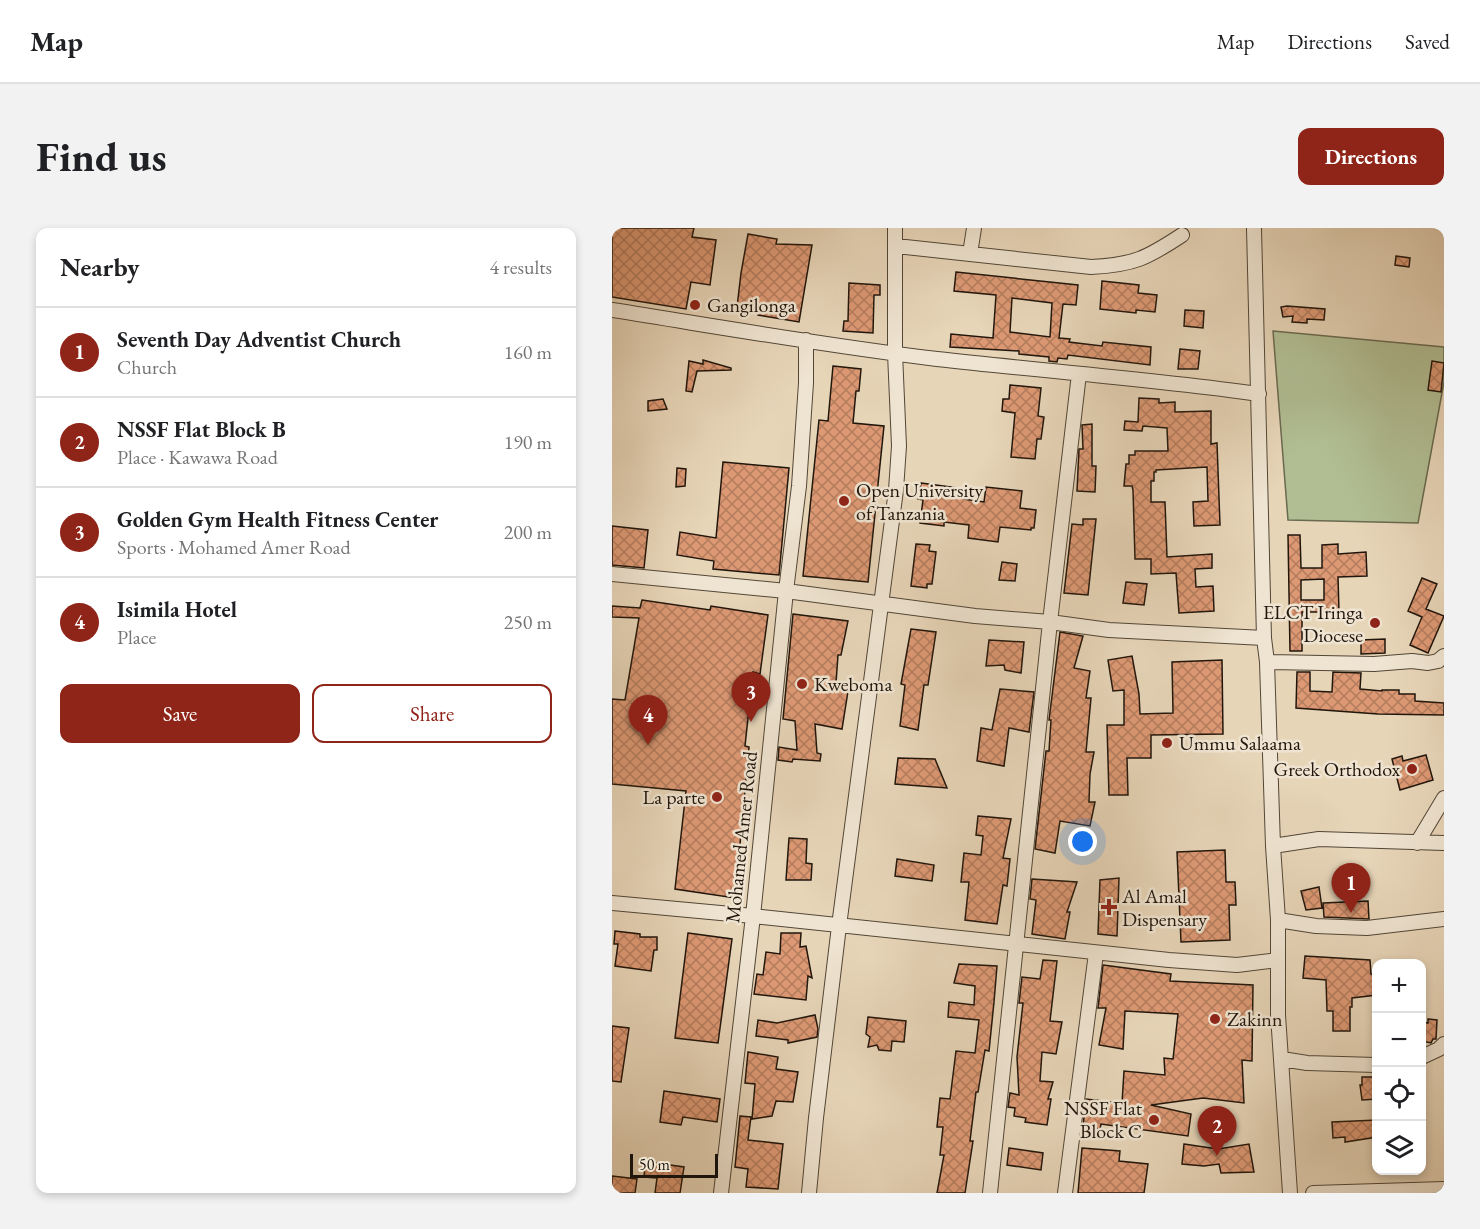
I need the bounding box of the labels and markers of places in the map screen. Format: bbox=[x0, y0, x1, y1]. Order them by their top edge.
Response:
place label: Gangilonga bbox=[707, 292, 796, 318]
marker: Gangilonga bbox=[688, 298, 702, 312]
place label: Open University of Tanzania bbox=[856, 477, 984, 526]
marker: Open University of Tanzania bbox=[837, 494, 851, 508]
place label: ELCT Iringa Diocese bbox=[1263, 599, 1363, 648]
marker: ELCT Iringa Diocese bbox=[1368, 616, 1382, 630]
place label: Kweboma bbox=[814, 671, 892, 697]
pin: 3 bbox=[732, 672, 770, 722]
marker: Kweboma bbox=[795, 677, 809, 691]
pin: 4 bbox=[628, 696, 668, 745]
place label: Ummu Salaama bbox=[1179, 730, 1301, 756]
marker: Ummu Salaama bbox=[1160, 736, 1174, 750]
place label: Greek Orthodox bbox=[1274, 756, 1400, 782]
marker: Greek Orthodox bbox=[1405, 762, 1419, 776]
place label: La parte bbox=[643, 784, 705, 810]
marker: La parte bbox=[710, 790, 724, 804]
pin: 1 bbox=[1332, 864, 1370, 913]
place label: Al Amal Dispensary bbox=[1121, 883, 1207, 932]
marker: Al Amal Dispensary bbox=[1100, 898, 1118, 916]
place label: Zakinn bbox=[1227, 1006, 1283, 1032]
marker: Zakinn bbox=[1208, 1012, 1222, 1026]
place label: NSSF Flat Block C bbox=[1064, 1095, 1143, 1144]
pin: 2 bbox=[1198, 1106, 1236, 1156]
marker: NSSF Flat Block C bbox=[1147, 1113, 1161, 1127]

